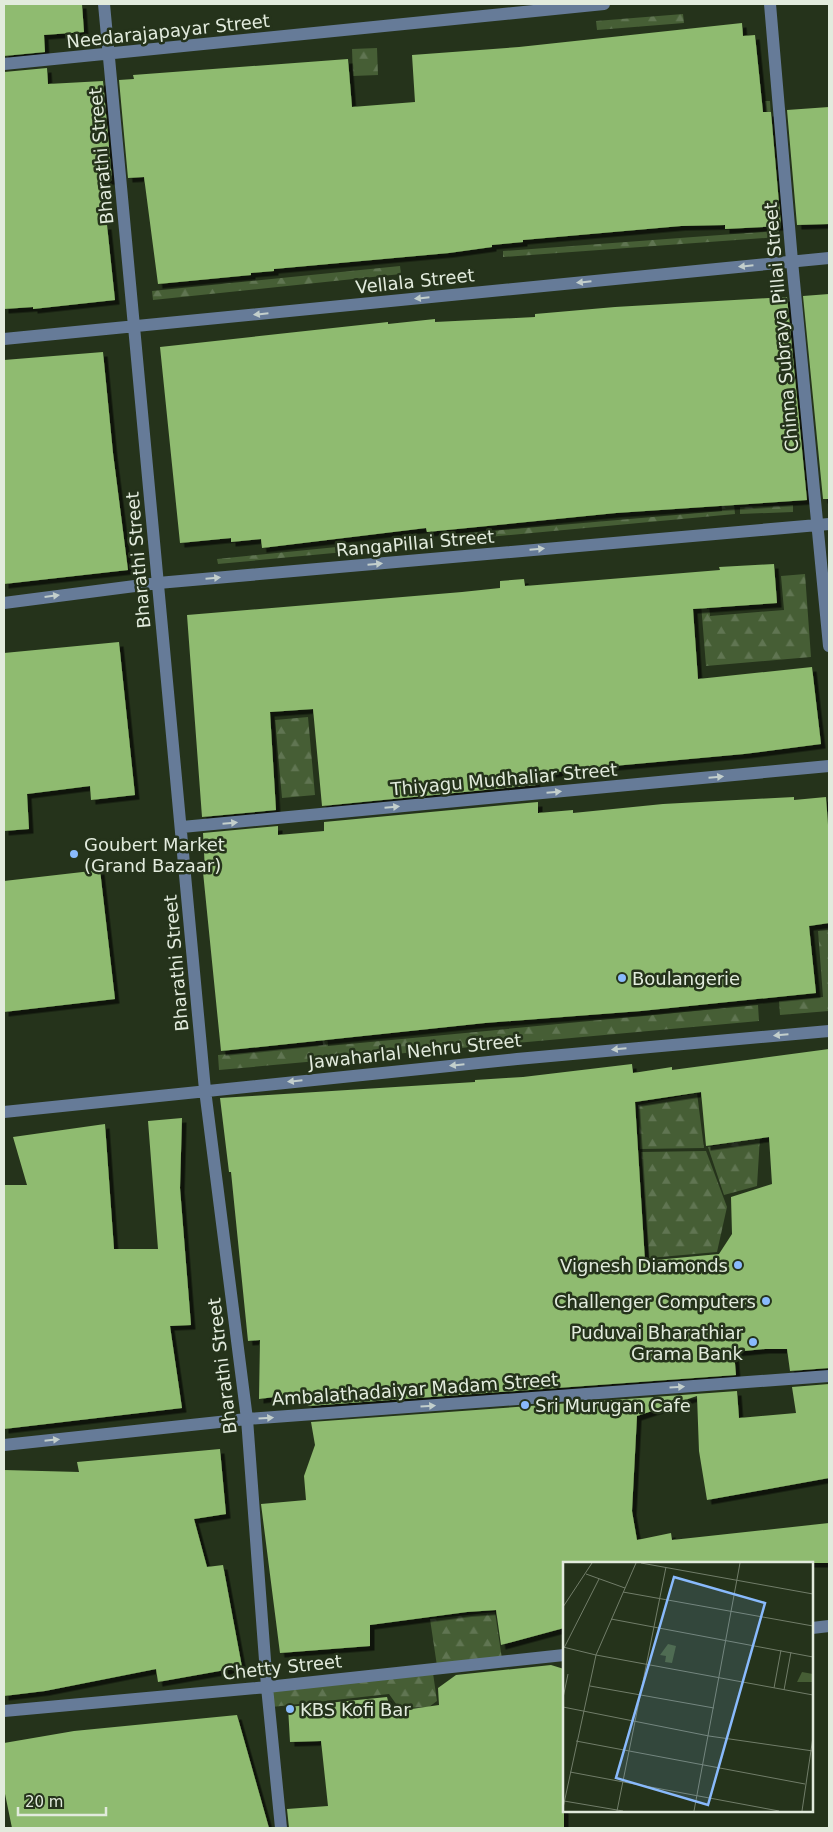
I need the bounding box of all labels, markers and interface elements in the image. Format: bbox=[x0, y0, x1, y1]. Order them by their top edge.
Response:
street label: Needarajapayar Street bbox=[65, 10, 271, 52]
street label: Bharathi Street bbox=[85, 87, 117, 225]
street label: Chinna Subraya Pillai Street bbox=[760, 201, 802, 453]
one-way arrow bbox=[738, 262, 754, 270]
street label: Vellala Street bbox=[354, 264, 476, 298]
one-way arrow bbox=[576, 278, 592, 286]
one-way arrow bbox=[414, 294, 430, 302]
one-way arrow bbox=[252, 310, 268, 318]
street label: Bharathi Street bbox=[122, 491, 154, 629]
street label: RangaPillai Street bbox=[335, 526, 495, 560]
one-way arrow bbox=[530, 545, 546, 553]
one-way arrow bbox=[368, 559, 384, 567]
one-way arrow bbox=[206, 573, 222, 581]
one-way arrow bbox=[44, 592, 60, 600]
street label: Thiyagu Mudhaliar Street bbox=[389, 759, 618, 799]
one-way arrow bbox=[708, 773, 724, 781]
one-way arrow bbox=[546, 788, 562, 796]
one-way arrow bbox=[384, 803, 400, 811]
one-way arrow bbox=[223, 818, 239, 826]
place label: Goubert Market (Grand Bazaar) bbox=[84, 834, 225, 876]
marker: Goubert Market (Grand Bazaar) bbox=[68, 848, 80, 860]
street label: Bharathi Street bbox=[160, 894, 192, 1032]
place label: Boulangerie bbox=[632, 968, 740, 989]
marker: Boulangerie bbox=[616, 972, 628, 984]
street label: Jawaharlal Nehru Street bbox=[307, 1029, 522, 1073]
one-way arrow bbox=[772, 1031, 788, 1039]
one-way arrow bbox=[611, 1046, 627, 1054]
one-way arrow bbox=[449, 1061, 465, 1069]
one-way arrow bbox=[287, 1077, 303, 1085]
place label: Vignesh Diamonds bbox=[560, 1255, 728, 1276]
marker: Vignesh Diamonds bbox=[732, 1259, 744, 1271]
place label: Challenger Computers bbox=[554, 1291, 756, 1312]
marker: Challenger Computers bbox=[760, 1295, 772, 1307]
street label: Bharathi Street bbox=[203, 1297, 241, 1435]
place label: Puduvai Bharathiar Grama Bank bbox=[571, 1322, 744, 1364]
marker: Puduvai Bharathiar Grama Bank bbox=[747, 1336, 759, 1348]
street label: Ambalathadaiyar Madam Street bbox=[271, 1369, 559, 1409]
one-way arrow bbox=[670, 1383, 686, 1391]
place label: Sri Murugan Cafe bbox=[535, 1395, 691, 1416]
marker: Sri Murugan Cafe bbox=[519, 1399, 531, 1411]
one-way arrow bbox=[420, 1401, 436, 1409]
one-way arrow bbox=[258, 1413, 274, 1421]
one-way arrow bbox=[45, 1436, 61, 1444]
inset map bbox=[563, 1562, 813, 1812]
street label: Chetty Street bbox=[221, 1650, 343, 1684]
place label: KBS Kofi Bar bbox=[300, 1699, 411, 1720]
marker: KBS Kofi Bar bbox=[284, 1703, 296, 1715]
scale bar bbox=[18, 1784, 105, 1816]
text: 20 m bbox=[25, 1793, 63, 1811]

